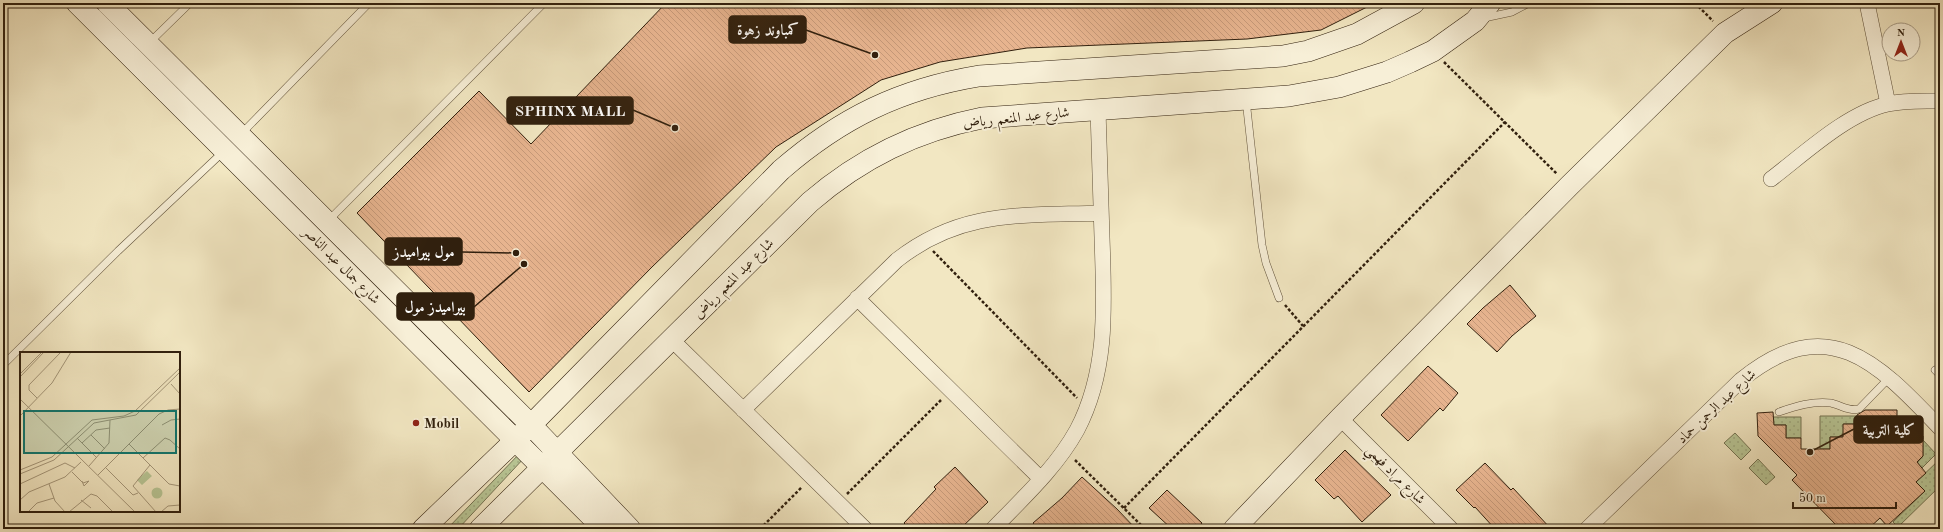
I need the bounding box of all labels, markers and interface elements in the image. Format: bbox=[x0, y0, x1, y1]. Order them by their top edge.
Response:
callout: كمباوند زهوة bbox=[729, 16, 806, 43]
text: كمباوند زهوة bbox=[737, 22, 799, 39]
north arrow bbox=[1881, 22, 1921, 62]
text: N bbox=[1897, 28, 1906, 39]
callout: SPHINX MALL bbox=[507, 97, 633, 124]
text: SPHINX MALL bbox=[515, 105, 625, 120]
street label: شارع عبد المنعم رياض bbox=[962, 105, 1071, 137]
street label: شارع جمال عبد الناصر bbox=[296, 223, 382, 310]
street label: شارع عبد المنعم رياض bbox=[691, 236, 781, 326]
callout: مول بيراميدز bbox=[385, 238, 462, 265]
text: مول بيراميدز bbox=[391, 245, 455, 261]
callout: بيراميدز مول bbox=[397, 293, 474, 320]
text: بيراميدز مول bbox=[404, 300, 466, 316]
inset map bbox=[20, 352, 180, 512]
street label: شارع عبد الرحمن حماد bbox=[1674, 366, 1761, 449]
callout: كلية التربية bbox=[1854, 416, 1923, 443]
place label: Mobil bbox=[424, 417, 459, 431]
marker: Mobil bbox=[411, 418, 421, 428]
text: كلية التربية bbox=[1863, 422, 1915, 439]
street label: شارع مراد فهمي bbox=[1360, 442, 1428, 511]
scale bar bbox=[1793, 484, 1896, 510]
text: 50 m bbox=[1799, 492, 1826, 505]

